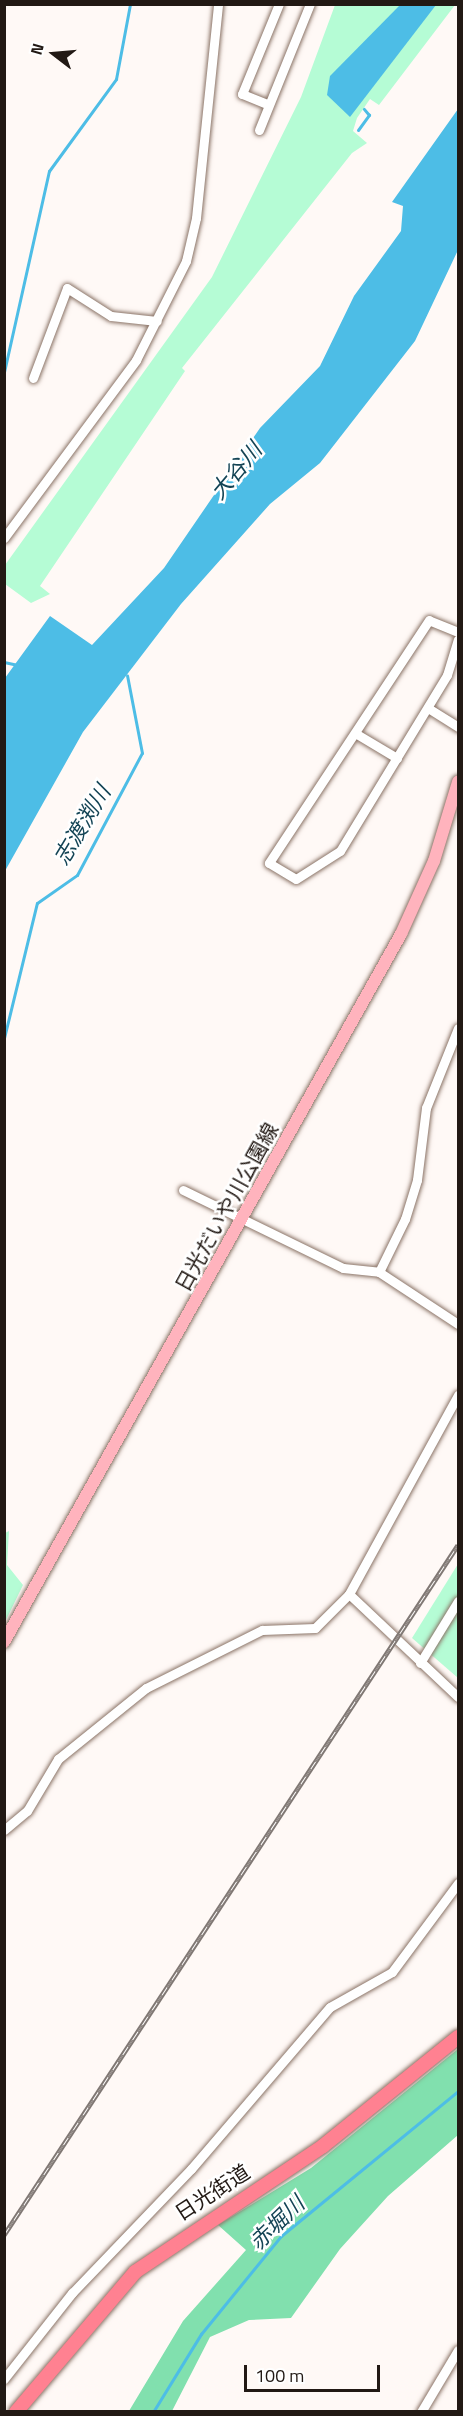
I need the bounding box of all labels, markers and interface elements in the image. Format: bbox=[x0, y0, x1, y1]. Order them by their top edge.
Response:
north arrow bbox=[24, 24, 84, 84]
text: N bbox=[24, 40, 50, 58]
water label: 大谷川 bbox=[205, 437, 267, 505]
water label: 志渡渕川 bbox=[48, 780, 116, 870]
street label: 日光だいや川公園線 bbox=[169, 1118, 283, 1296]
street label: 日光街道 bbox=[170, 2159, 254, 2225]
water label: 赤堀川 bbox=[244, 2191, 310, 2255]
scale bar bbox=[247, 2353, 384, 2391]
text: 100 m bbox=[255, 2362, 304, 2389]

